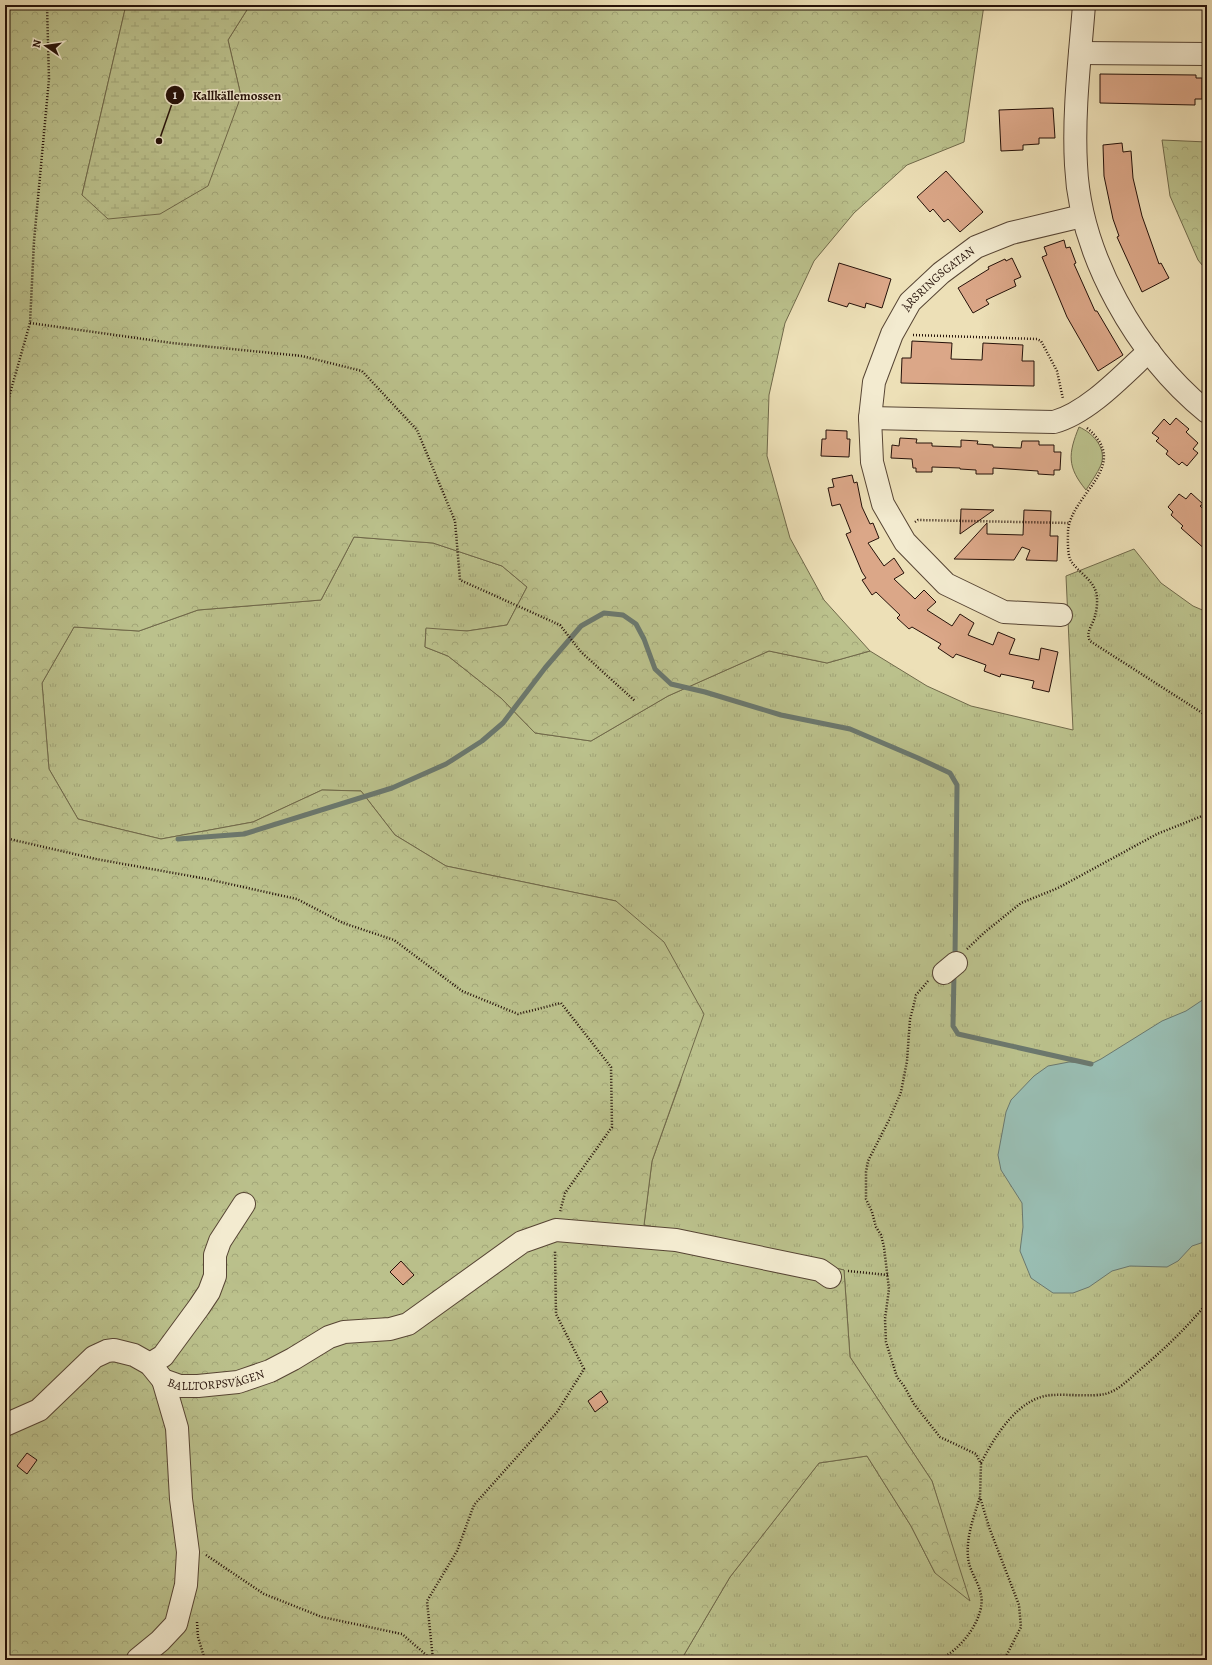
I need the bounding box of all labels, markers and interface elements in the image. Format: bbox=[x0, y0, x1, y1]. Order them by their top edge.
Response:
north arrow bbox=[26, 26, 66, 66]
text: N bbox=[29, 38, 45, 49]
callout: Kallkällemossen bbox=[165, 82, 289, 107]
text: 1 bbox=[173, 87, 178, 103]
text: Kallkällemossen bbox=[193, 87, 282, 104]
street label: ÅRSRINGSGATAN bbox=[898, 243, 978, 315]
street label: BALLTORPSVÄGEN bbox=[165, 1365, 267, 1394]

